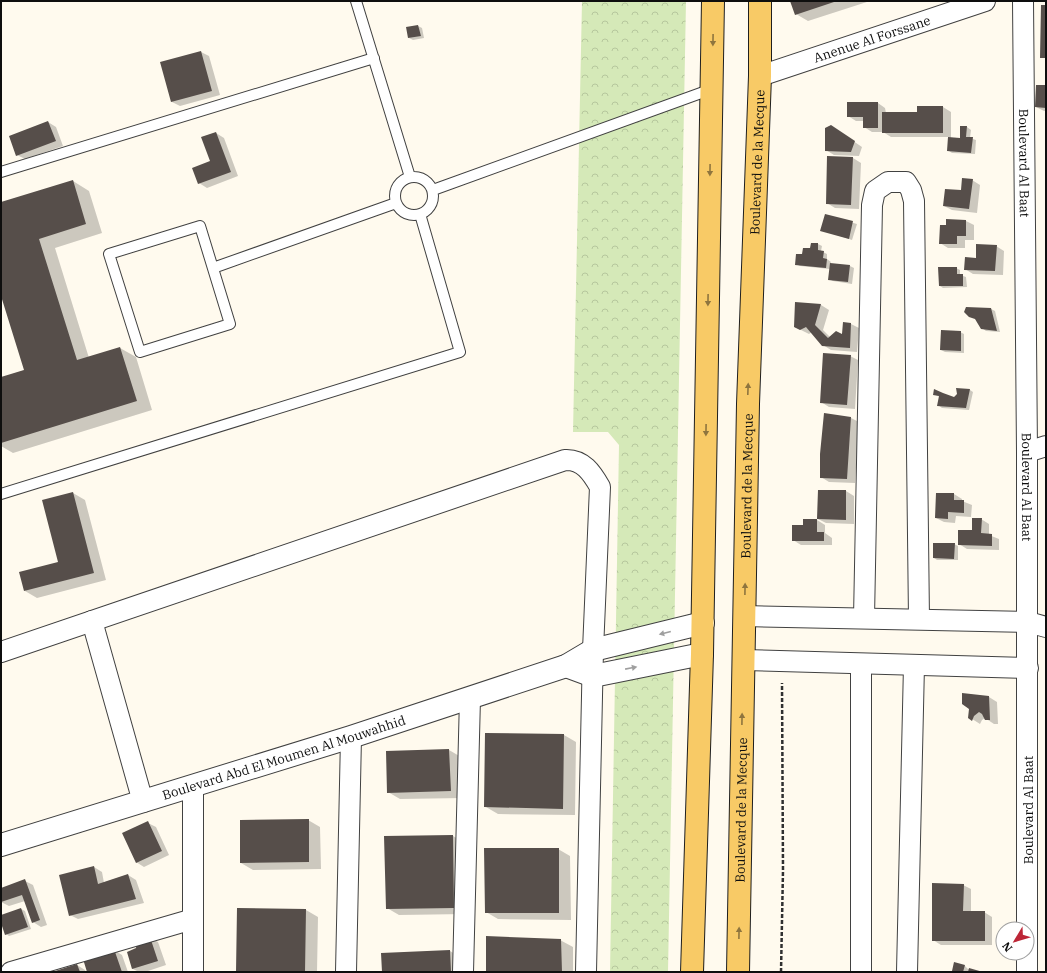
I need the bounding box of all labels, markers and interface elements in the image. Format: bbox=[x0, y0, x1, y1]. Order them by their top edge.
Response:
street label: Anenue Al Forssane bbox=[812, 12, 933, 67]
one-way arrow bbox=[709, 34, 716, 46]
street label: Boulevard de la Mecque bbox=[746, 89, 768, 235]
street label: Boulevard Al Baat bbox=[1015, 109, 1033, 218]
one-way arrow bbox=[707, 164, 713, 177]
one-way arrow bbox=[705, 294, 711, 307]
one-way arrow bbox=[745, 383, 752, 395]
street label: Boulevard de la Mecque bbox=[737, 413, 757, 559]
one-way arrow bbox=[703, 424, 709, 437]
street label: Boulevard Al Baat bbox=[1018, 433, 1035, 542]
one-way arrow bbox=[741, 583, 748, 595]
one-way arrow bbox=[659, 630, 671, 636]
one-way arrow bbox=[625, 665, 637, 671]
street label: Boulevard Abd El Moumen Al Mouwahhid bbox=[160, 712, 408, 804]
one-way arrow bbox=[739, 713, 746, 725]
street label: Boulevard de la Mecque bbox=[732, 737, 751, 883]
street label: Boulevard Al Baat bbox=[1020, 755, 1037, 864]
north arrow bbox=[995, 921, 1035, 961]
one-way arrow bbox=[736, 926, 742, 939]
text: N bbox=[999, 939, 1015, 955]

